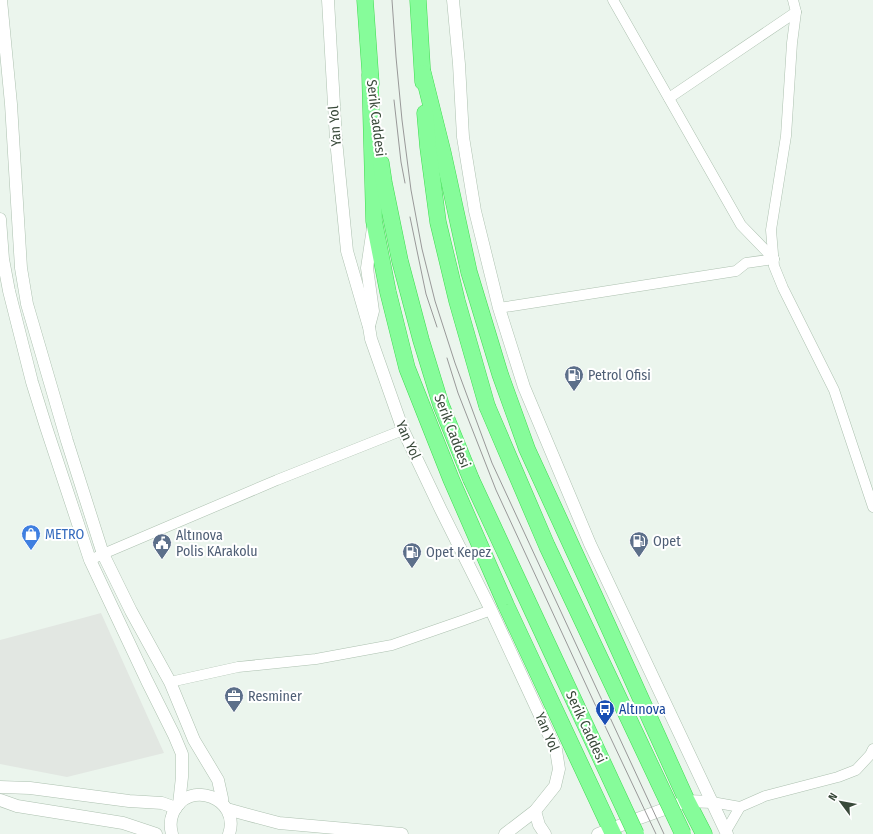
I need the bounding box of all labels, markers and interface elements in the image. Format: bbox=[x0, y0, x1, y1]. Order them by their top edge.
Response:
street label: Serik Caddesi bbox=[363, 79, 389, 157]
street label: Yan Yol bbox=[325, 105, 345, 147]
fuel station icon: Petrol Ofisi bbox=[563, 364, 585, 392]
place label: Petrol Ofisi bbox=[588, 367, 651, 384]
street label: Serik Caddesi bbox=[430, 392, 474, 470]
street label: Yan Yol bbox=[392, 418, 424, 462]
shop icon: METRO bbox=[20, 523, 42, 551]
place label: METRO bbox=[45, 526, 85, 543]
place label: Altınova Polis KArakolu bbox=[176, 527, 258, 560]
fuel station icon: Opet bbox=[628, 530, 650, 558]
public building icon: Altınova Polis KArakolu bbox=[151, 532, 173, 560]
place label: Opet bbox=[653, 533, 681, 550]
fuel station icon: Opet Kepez bbox=[401, 541, 423, 569]
place label: Opet Kepez bbox=[426, 544, 491, 561]
office icon: Resminer bbox=[223, 685, 245, 713]
place label: Resminer bbox=[248, 688, 302, 705]
street label: Serik Caddesi bbox=[562, 688, 610, 766]
bus stop icon: Altınova bbox=[594, 698, 616, 726]
place label: Altınova bbox=[619, 701, 666, 718]
street label: Yan Yol bbox=[531, 710, 563, 754]
north arrow bbox=[821, 782, 861, 822]
text: N bbox=[826, 791, 840, 803]

